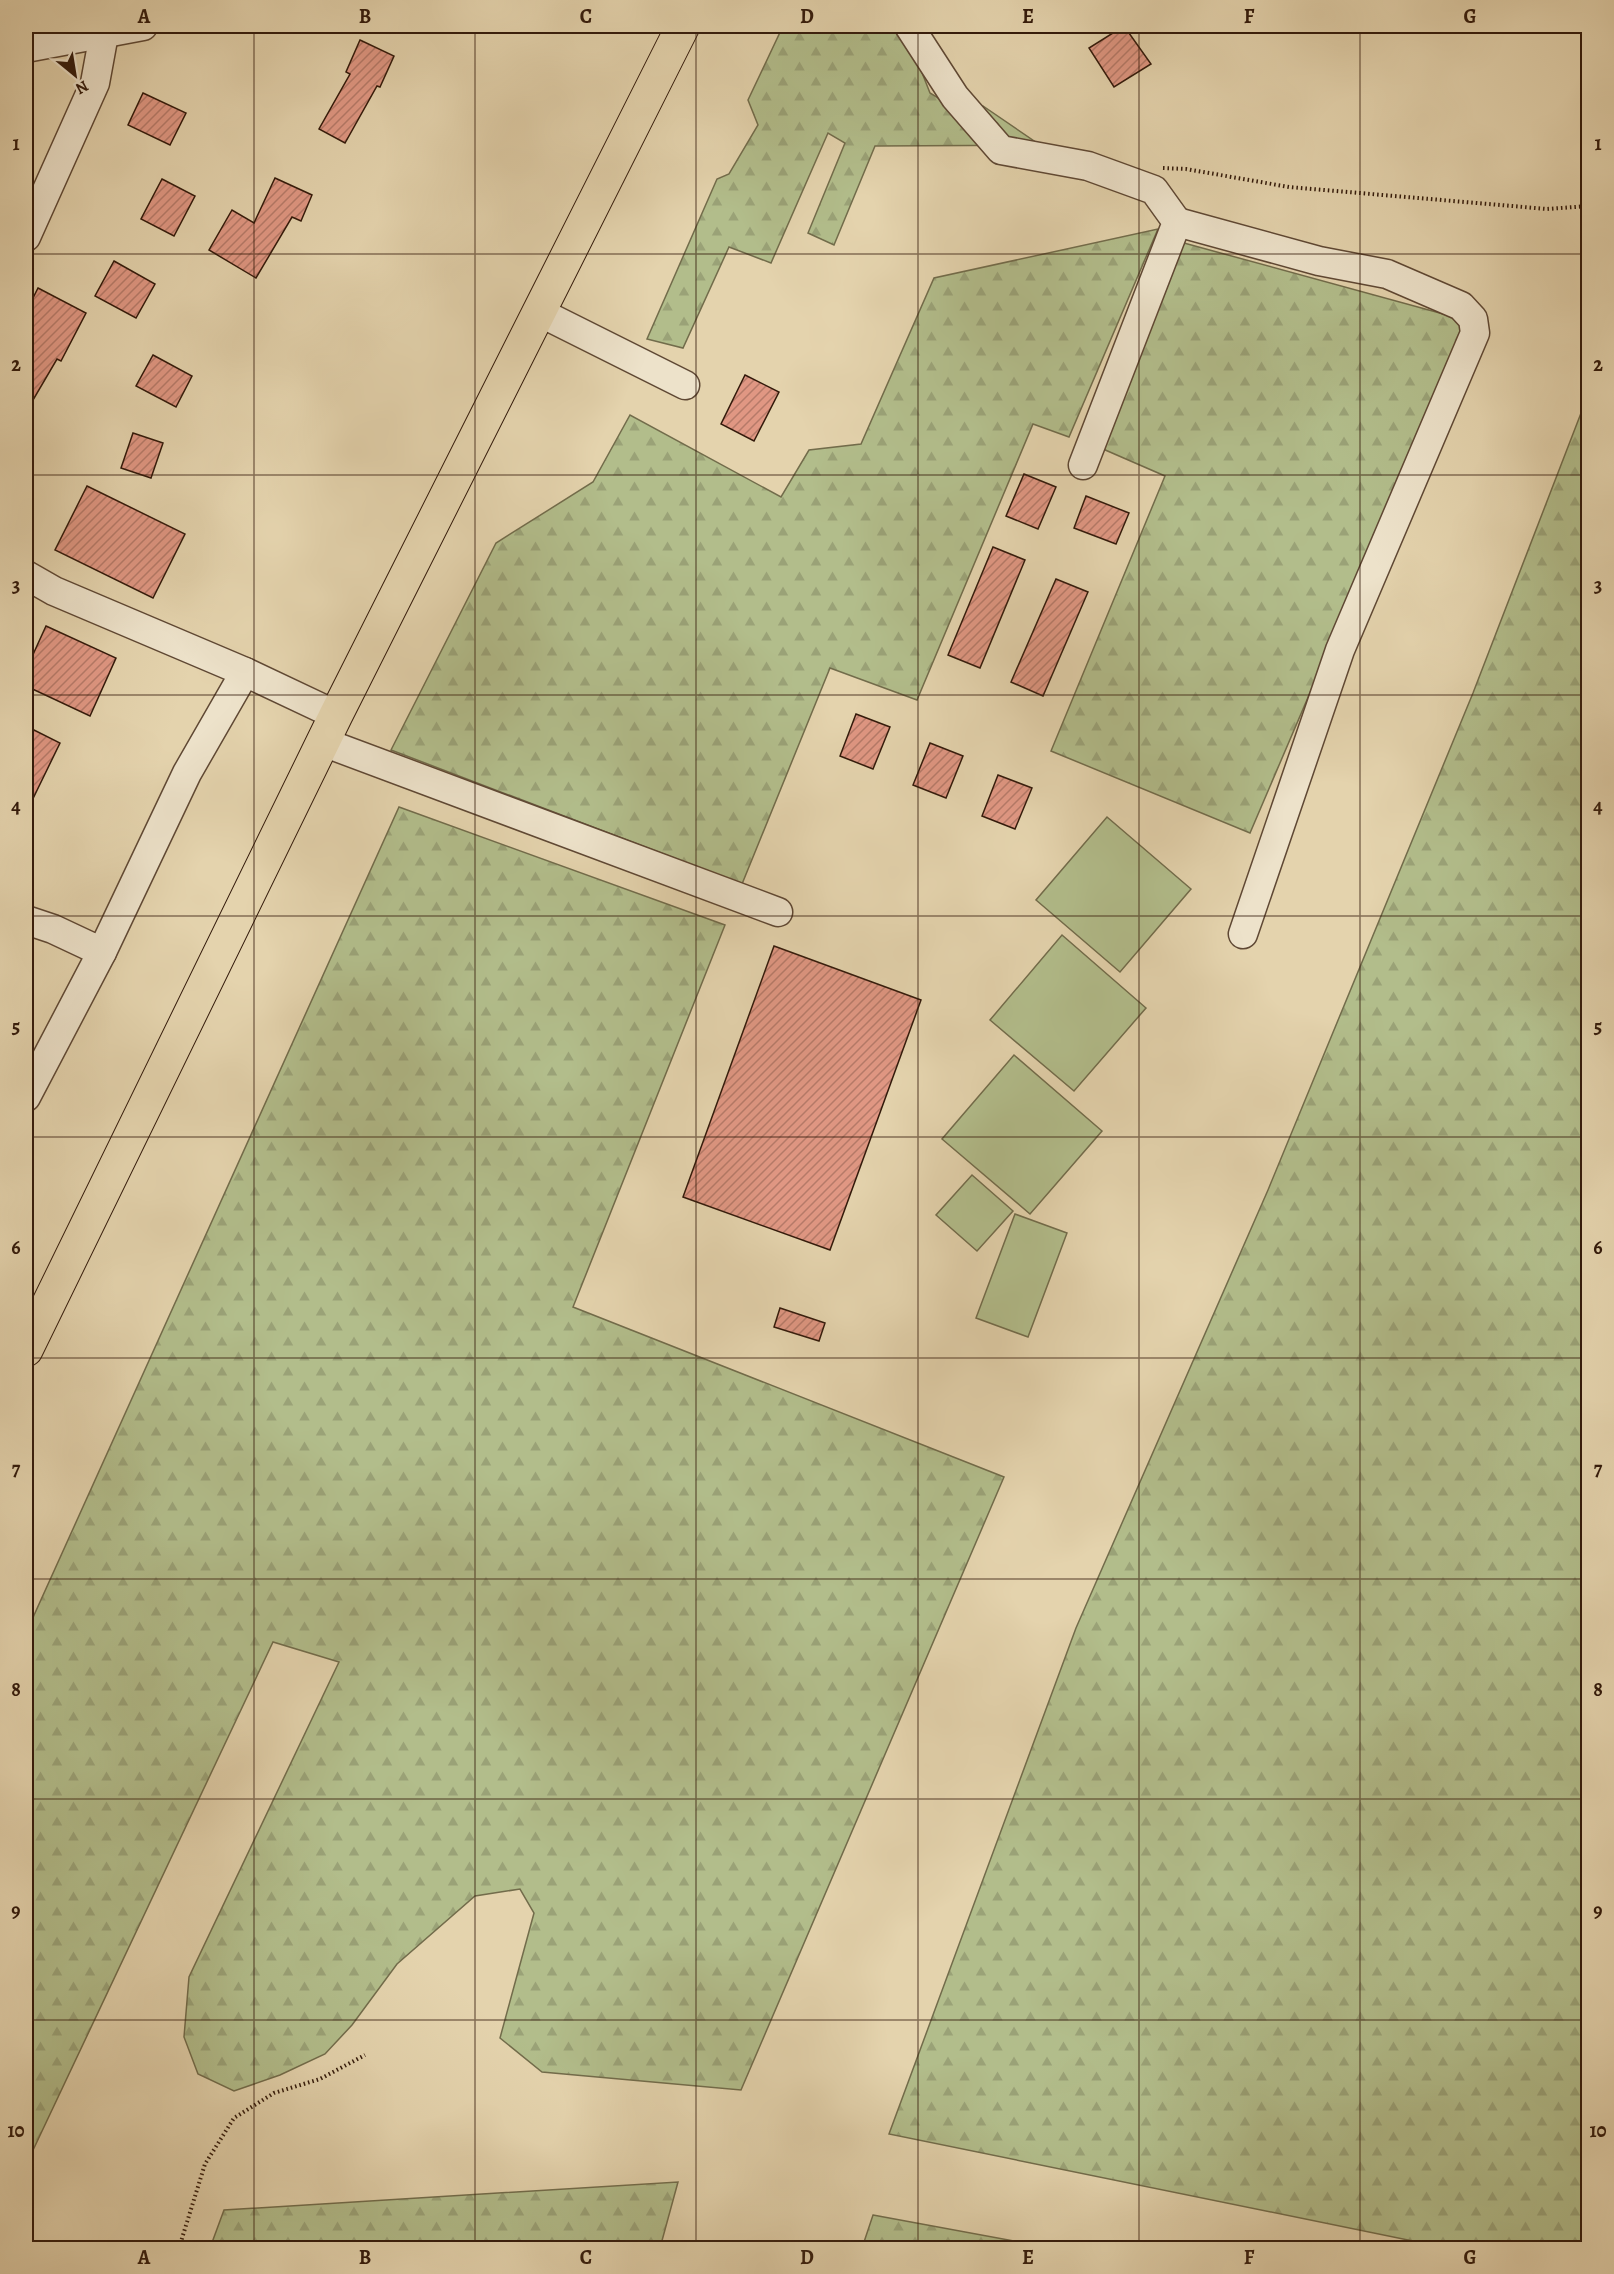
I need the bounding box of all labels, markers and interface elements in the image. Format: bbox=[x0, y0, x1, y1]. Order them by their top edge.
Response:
text: A bbox=[137, 3, 151, 30]
text: B bbox=[359, 3, 371, 30]
text: C bbox=[580, 3, 592, 30]
text: D bbox=[800, 3, 814, 30]
text: E bbox=[1022, 3, 1034, 30]
text: F bbox=[1244, 3, 1255, 30]
text: G bbox=[1463, 3, 1477, 30]
north arrow bbox=[45, 45, 105, 105]
text: N bbox=[71, 75, 93, 100]
text: 1 bbox=[12, 130, 20, 157]
text: 1 bbox=[1594, 130, 1602, 157]
text: 2 bbox=[11, 351, 21, 378]
text: 2 bbox=[1593, 351, 1603, 378]
text: 3 bbox=[12, 572, 20, 599]
text: 3 bbox=[1594, 572, 1602, 599]
text: 4 bbox=[11, 793, 21, 820]
text: 4 bbox=[1593, 793, 1603, 820]
text: 5 bbox=[12, 1013, 20, 1040]
text: 5 bbox=[1594, 1013, 1602, 1040]
text: 6 bbox=[11, 1234, 21, 1261]
text: 6 bbox=[1593, 1234, 1603, 1261]
text: 7 bbox=[12, 1455, 21, 1482]
text: 7 bbox=[1594, 1455, 1603, 1482]
text: 8 bbox=[11, 1676, 21, 1703]
text: 8 bbox=[1593, 1676, 1603, 1703]
text: 9 bbox=[11, 1897, 21, 1924]
text: 9 bbox=[1593, 1897, 1603, 1924]
text: 10 bbox=[7, 2117, 25, 2144]
text: 10 bbox=[1589, 2117, 1607, 2144]
text: A bbox=[137, 2244, 151, 2271]
text: B bbox=[359, 2244, 371, 2271]
text: C bbox=[580, 2244, 592, 2271]
text: D bbox=[800, 2244, 814, 2271]
text: E bbox=[1022, 2244, 1034, 2271]
text: F bbox=[1244, 2244, 1255, 2271]
text: G bbox=[1463, 2244, 1477, 2271]

